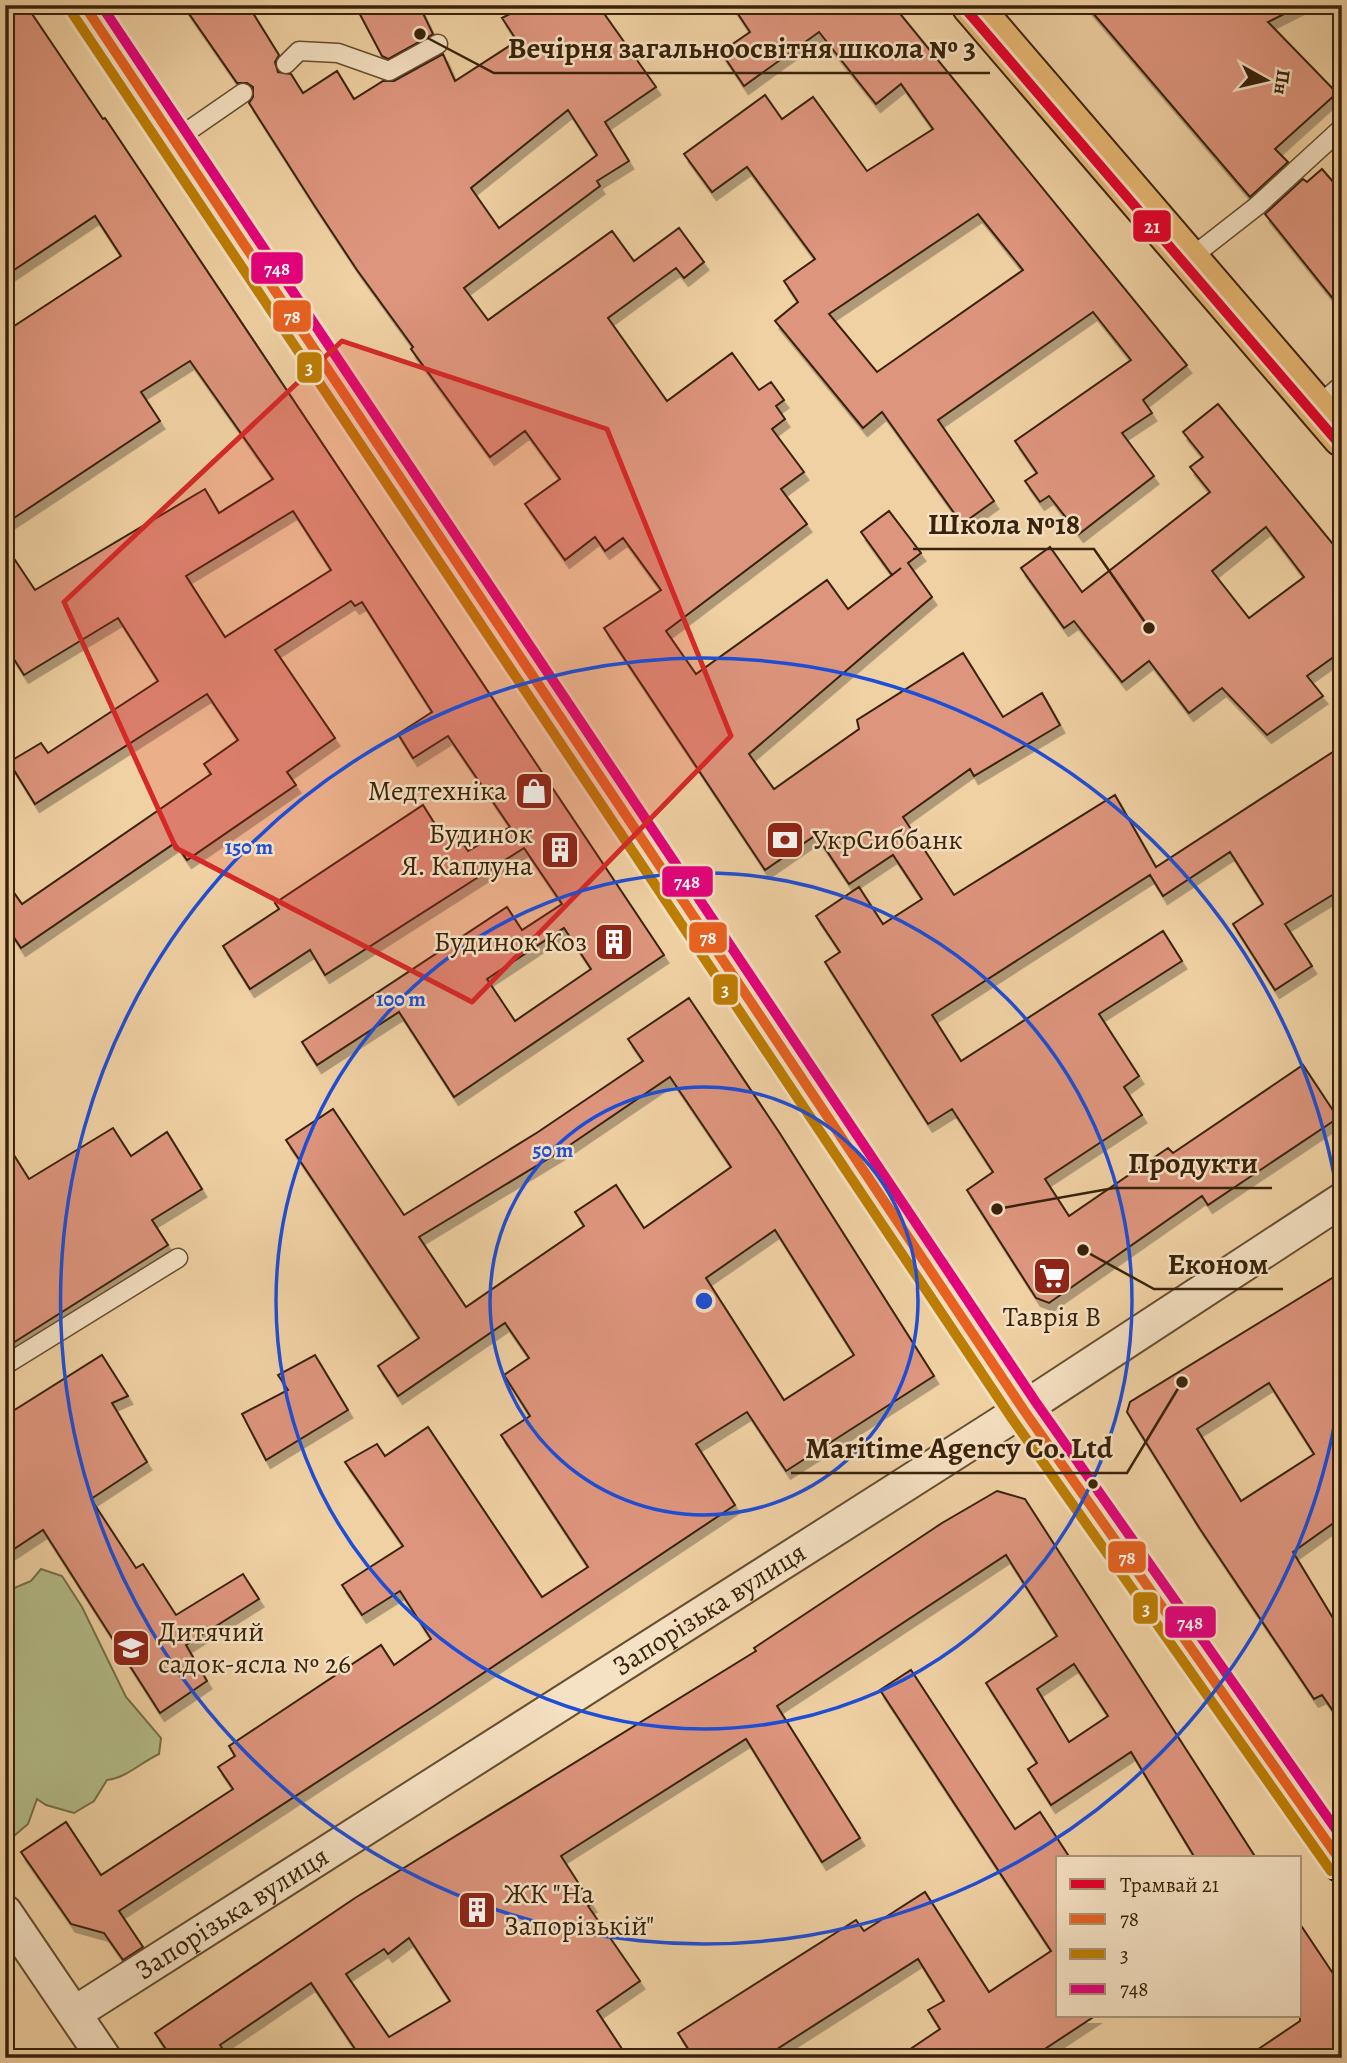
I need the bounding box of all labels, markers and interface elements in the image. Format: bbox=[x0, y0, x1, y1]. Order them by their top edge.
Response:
callout: Вечірня загальноосвітня школа № 3 bbox=[494, 22, 990, 73]
text: Вечірня загальноосвітня школа № 3 bbox=[508, 28, 976, 68]
north arrow bbox=[1232, 46, 1302, 116]
text: Пн bbox=[1267, 68, 1296, 96]
line badge: 21 bbox=[1132, 209, 1172, 243]
text: 21 bbox=[1144, 214, 1160, 240]
line badge: 748 bbox=[250, 251, 304, 285]
text: 748 bbox=[264, 256, 290, 282]
line badge: 78 bbox=[272, 299, 312, 333]
text: 78 bbox=[283, 304, 301, 330]
line badge: 3 bbox=[296, 351, 323, 384]
text: 3 bbox=[305, 355, 313, 381]
callout: Школа №18 bbox=[913, 498, 1094, 549]
text: Школа №18 bbox=[928, 504, 1080, 544]
shop icon: Медтехніка bbox=[513, 770, 555, 812]
place label: Медтехніка bbox=[368, 772, 507, 810]
place label: Будинок Я. Каплуна bbox=[401, 815, 533, 885]
bank icon: УкрСиббанк bbox=[764, 819, 806, 861]
place label: УкрСиббанк bbox=[812, 821, 963, 859]
building icon: Будинок Я. Каплуна bbox=[539, 829, 581, 871]
text: 150 m bbox=[225, 833, 274, 861]
line badge: 748 bbox=[661, 865, 714, 898]
text: 748 bbox=[674, 869, 700, 895]
building icon: Будинок Коз bbox=[593, 921, 635, 963]
line badge: 78 bbox=[688, 921, 728, 954]
place label: Будинок Коз bbox=[434, 923, 587, 961]
text: 78 bbox=[699, 925, 717, 951]
line badge: 3 bbox=[712, 973, 739, 1006]
text: 3 bbox=[721, 977, 729, 1003]
text: 100 m bbox=[376, 985, 426, 1013]
text: 50 m bbox=[533, 1136, 574, 1164]
callout: Продукти bbox=[1114, 1137, 1272, 1188]
text: Продукти bbox=[1128, 1143, 1258, 1183]
callout: Економ bbox=[1154, 1238, 1283, 1289]
text: Економ bbox=[1167, 1244, 1269, 1284]
supermarket icon: Таврія В bbox=[1031, 1255, 1073, 1297]
centre of rings bbox=[692, 1289, 716, 1313]
place label: Таврія В bbox=[1003, 1298, 1101, 1336]
callout: Maritime Agency Co. Ltd bbox=[791, 1422, 1127, 1473]
text: Maritime Agency Co. Ltd bbox=[805, 1428, 1114, 1468]
unlabelled marker bbox=[1086, 1477, 1100, 1491]
street label: Запорізька вулиця bbox=[605, 1533, 813, 1685]
line badge: 78 bbox=[1107, 1540, 1147, 1574]
text: 78 bbox=[1118, 1545, 1136, 1571]
line badge: 3 bbox=[1132, 1591, 1159, 1625]
text: 3 bbox=[1142, 1596, 1150, 1622]
line badge: 748 bbox=[1164, 1605, 1217, 1639]
text: 748 bbox=[1177, 1610, 1203, 1636]
place label: Дитячий садок-ясла № 26 bbox=[158, 1613, 351, 1683]
school or university icon: Дитячий садок-ясла № 26 bbox=[110, 1627, 152, 1669]
street label: Запорізька вулиця bbox=[128, 1837, 336, 1989]
legend bbox=[1056, 1856, 1302, 2018]
text: Трамвай 21 bbox=[1120, 1871, 1219, 1899]
place label: ЖК "На Запорізькій" bbox=[504, 1875, 654, 1945]
building icon: ЖК "На Запорізькій" bbox=[456, 1889, 498, 1931]
text: 78 bbox=[1120, 1905, 1139, 1933]
text: 3 bbox=[1120, 1941, 1129, 1969]
text: 748 bbox=[1120, 1975, 1149, 2003]

